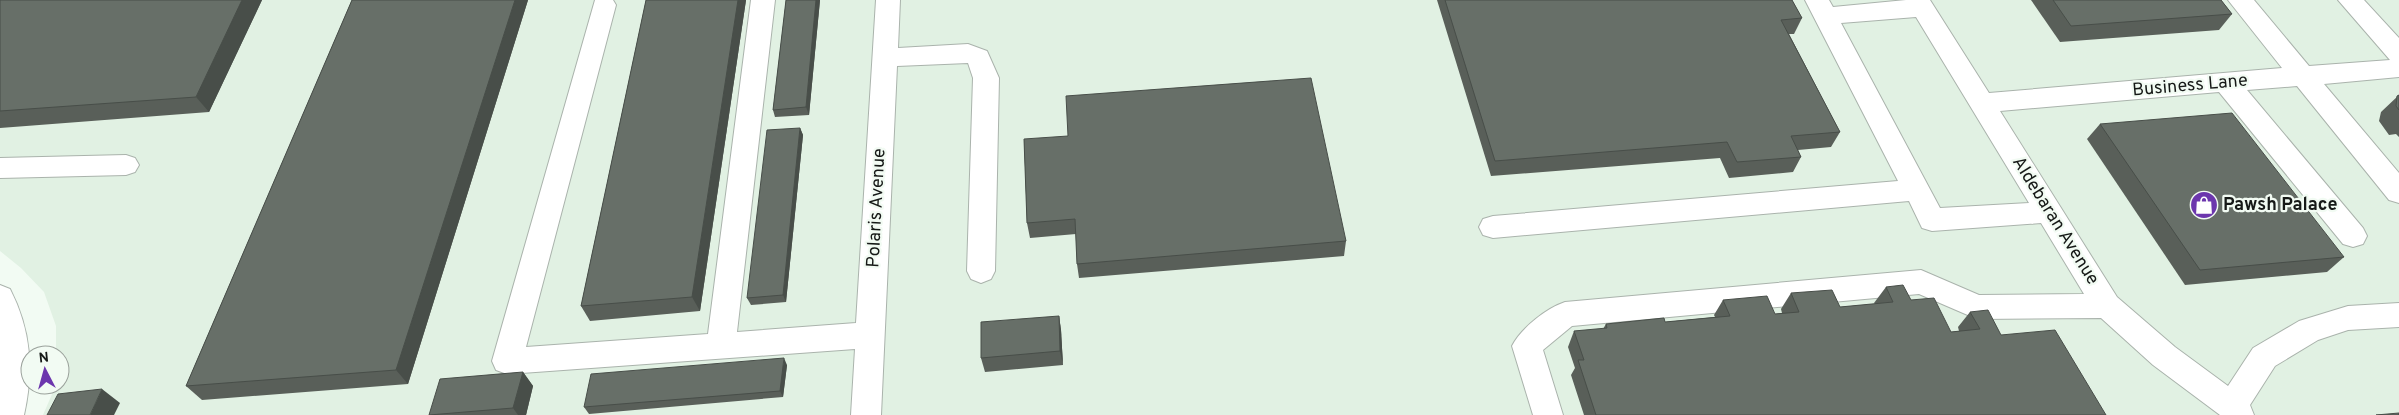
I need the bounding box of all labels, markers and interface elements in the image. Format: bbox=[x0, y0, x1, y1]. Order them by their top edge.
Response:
street label: Business Lane bbox=[2131, 69, 2249, 103]
street label: Polaris Avenue bbox=[862, 148, 892, 268]
street label: Aldebaran Avenue bbox=[2006, 153, 2104, 289]
shop icon: Pawsh Palace bbox=[2189, 190, 2219, 220]
place label: Pawsh Palace bbox=[2223, 194, 2338, 217]
north arrow bbox=[20, 345, 70, 395]
text: N bbox=[38, 350, 50, 368]

